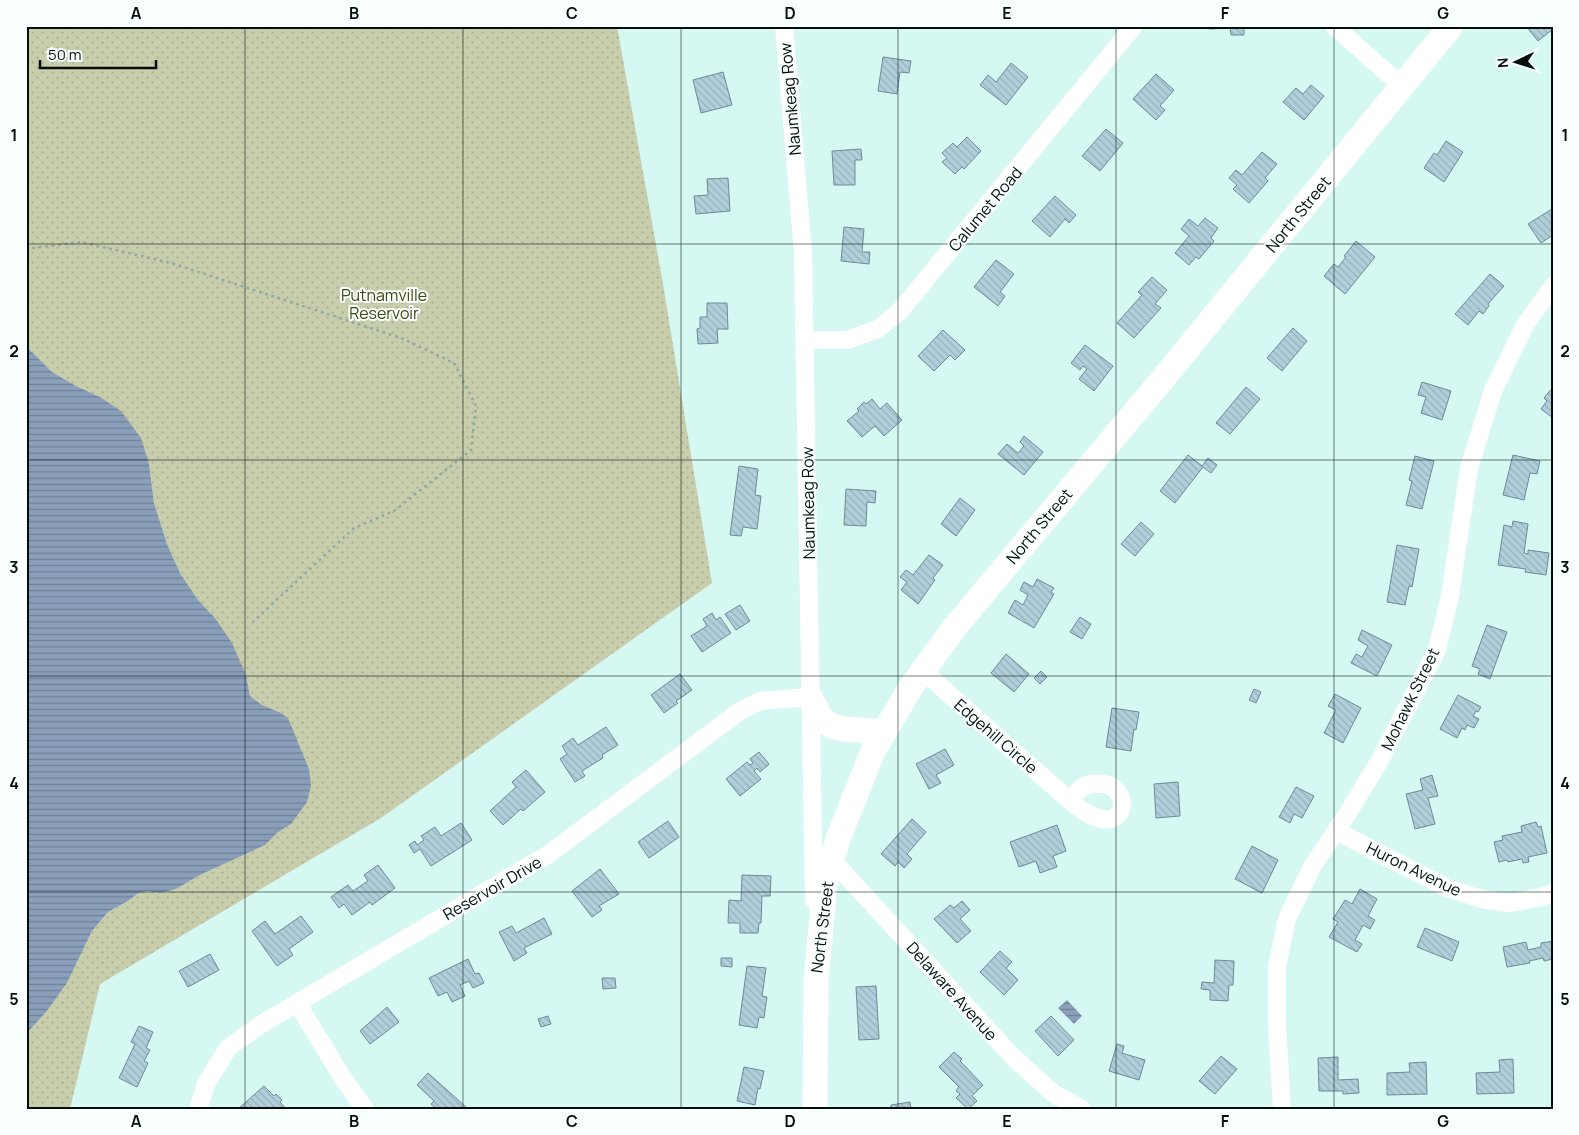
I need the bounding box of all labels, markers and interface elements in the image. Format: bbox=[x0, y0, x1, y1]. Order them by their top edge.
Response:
text: A bbox=[131, 2, 142, 24]
text: B bbox=[349, 2, 359, 24]
text: C bbox=[566, 2, 578, 24]
text: D bbox=[784, 2, 796, 24]
text: E bbox=[1002, 2, 1012, 24]
text: F bbox=[1221, 2, 1230, 24]
text: G bbox=[1437, 2, 1449, 24]
scale bar bbox=[40, 38, 156, 70]
north arrow bbox=[1492, 38, 1542, 88]
street label: Naumkeag Row bbox=[774, 42, 806, 156]
text: 50 m bbox=[48, 44, 82, 65]
text: N bbox=[1493, 57, 1512, 69]
text: 1 bbox=[10, 124, 18, 146]
text: 1 bbox=[1561, 124, 1569, 146]
street label: Calumet Road bbox=[943, 162, 1027, 256]
street label: North Street bbox=[1260, 171, 1336, 257]
park label: Putnamville Reservoir bbox=[341, 284, 427, 324]
text: 2 bbox=[9, 340, 19, 362]
text: 2 bbox=[1560, 340, 1570, 362]
street label: Naumkeag Row bbox=[796, 446, 820, 560]
street label: North Street bbox=[1001, 484, 1077, 568]
text: 3 bbox=[9, 556, 19, 578]
text: 3 bbox=[1560, 556, 1570, 578]
street label: Mohawk Street bbox=[1376, 644, 1444, 754]
street label: Edgehill Circle bbox=[950, 694, 1042, 778]
text: 4 bbox=[9, 772, 19, 794]
text: 4 bbox=[1560, 772, 1570, 794]
street label: Huron Avenue bbox=[1363, 837, 1465, 901]
street label: Reservoir Drive bbox=[439, 851, 545, 925]
street label: North Street bbox=[805, 880, 839, 974]
street label: Delaware Avenue bbox=[902, 937, 1002, 1045]
text: 5 bbox=[9, 988, 19, 1010]
text: 5 bbox=[1560, 988, 1570, 1010]
text: A bbox=[131, 1110, 142, 1132]
text: B bbox=[349, 1110, 359, 1132]
text: C bbox=[566, 1110, 578, 1132]
text: D bbox=[784, 1110, 796, 1132]
text: E bbox=[1002, 1110, 1012, 1132]
text: F bbox=[1221, 1110, 1230, 1132]
text: G bbox=[1437, 1110, 1449, 1132]

